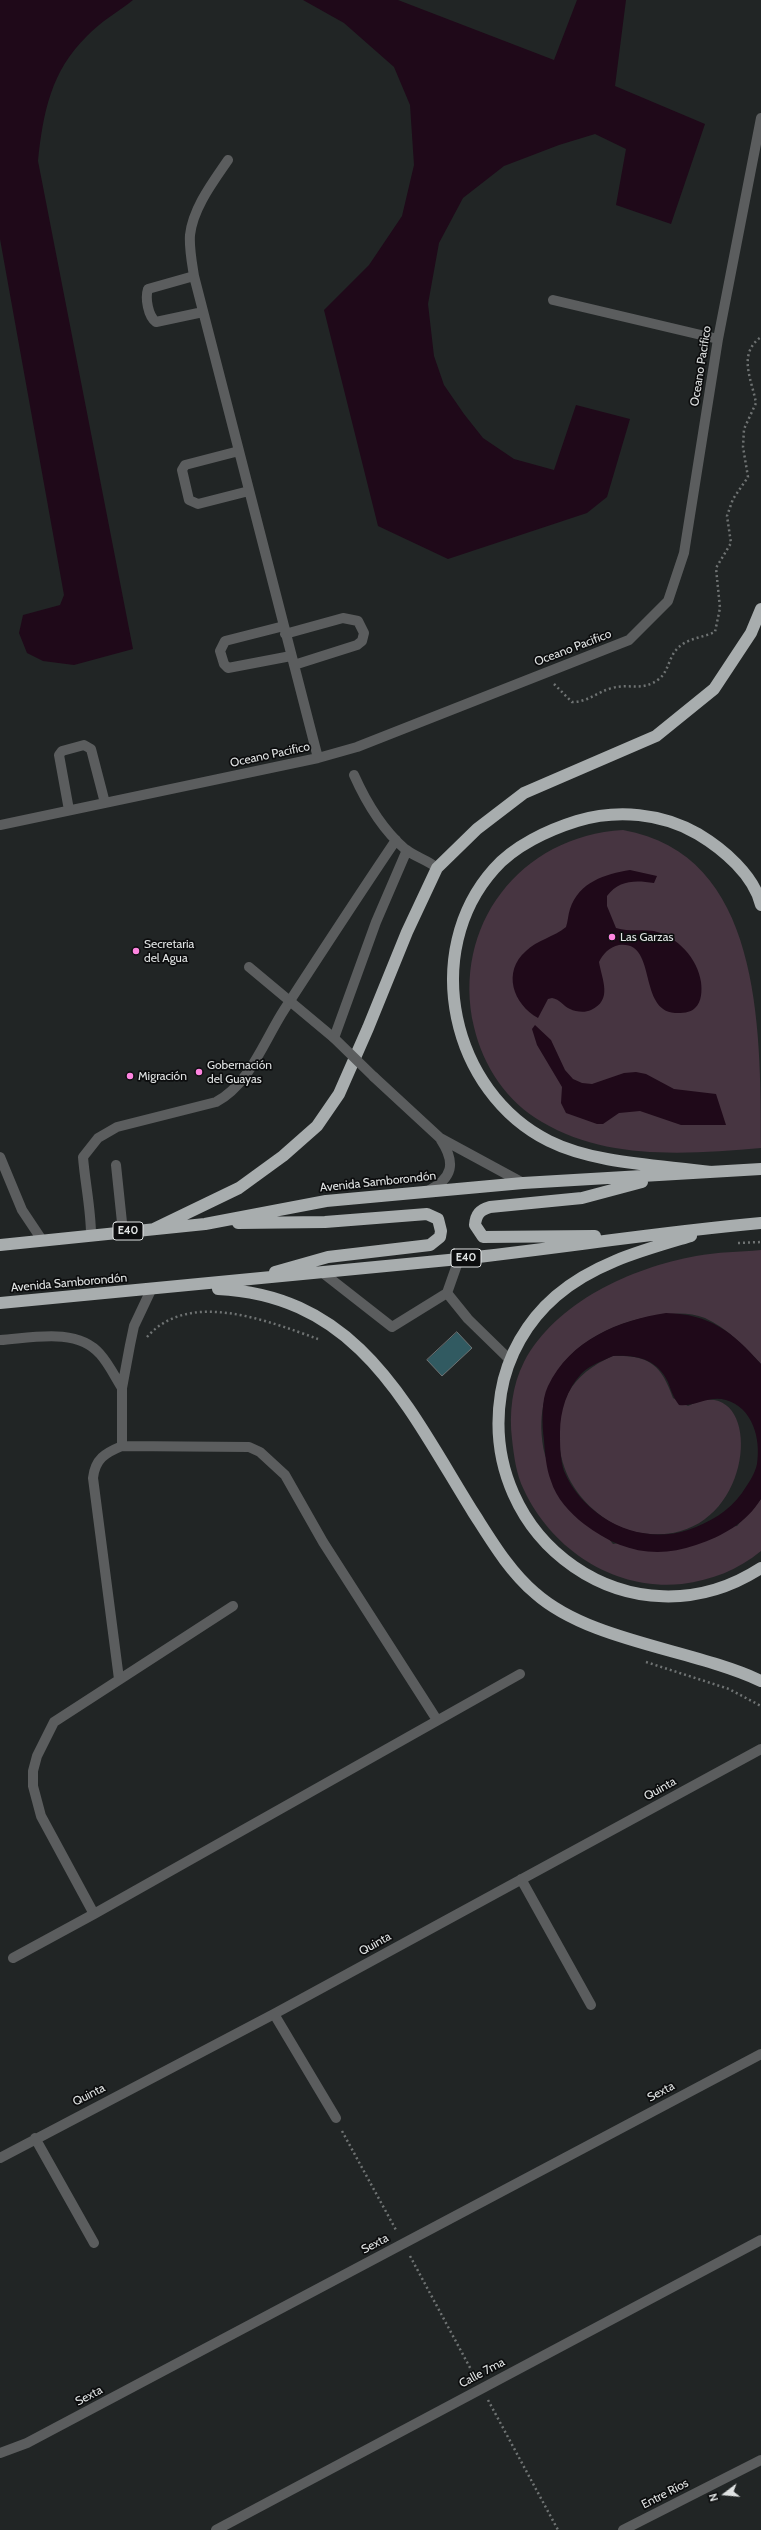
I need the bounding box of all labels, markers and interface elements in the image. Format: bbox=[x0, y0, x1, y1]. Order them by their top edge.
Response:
street label: Oceano Pacifico bbox=[688, 325, 714, 407]
street label: Oceano Pacifico bbox=[532, 627, 614, 669]
street label: Oceano Pacifico bbox=[229, 739, 311, 771]
place label: Las Garzas bbox=[620, 930, 673, 944]
marker: Las Garzas bbox=[607, 932, 617, 942]
place label: Secretaria del Agua bbox=[144, 937, 194, 965]
marker: Secretaria del Agua bbox=[131, 946, 141, 956]
place label: Gobernación del Guayas bbox=[207, 1058, 272, 1086]
marker: Gobernación del Guayas bbox=[194, 1067, 204, 1077]
place label: Migración bbox=[138, 1069, 187, 1083]
marker: Migración bbox=[125, 1071, 135, 1081]
street label: Avenida Samborondón bbox=[319, 1169, 437, 1195]
road number: E40 bbox=[113, 1222, 143, 1240]
road number: E40 bbox=[451, 1249, 481, 1267]
street label: Avenida Samborondón bbox=[10, 1271, 128, 1295]
street label: Quinta bbox=[641, 1774, 679, 1804]
street label: Quinta bbox=[356, 1929, 394, 1959]
street label: Sexta bbox=[645, 2079, 677, 2105]
street label: Quinta bbox=[70, 2081, 108, 2109]
street label: Sexta bbox=[359, 2231, 391, 2257]
street label: Calle 7ma bbox=[457, 2355, 507, 2391]
street label: Sexta bbox=[73, 2383, 105, 2409]
north arrow bbox=[705, 2474, 745, 2514]
street label: Entre Ríos bbox=[639, 2476, 691, 2512]
text: N bbox=[706, 2492, 721, 2503]

